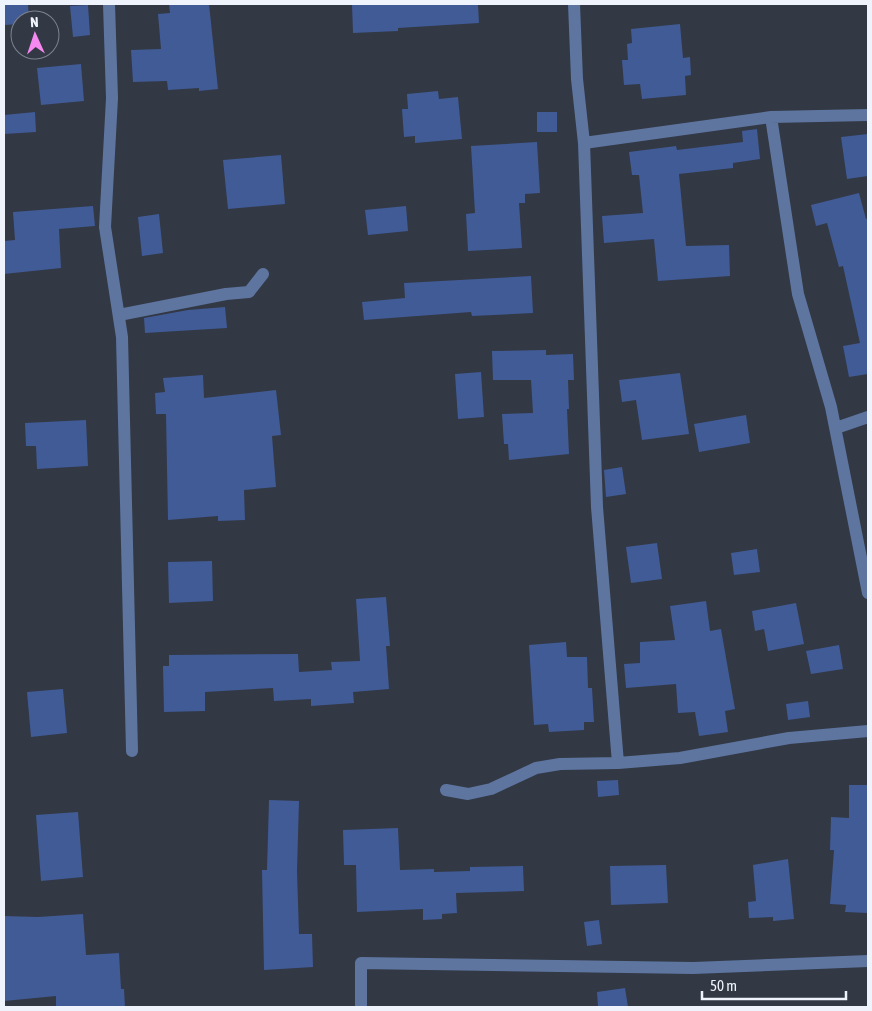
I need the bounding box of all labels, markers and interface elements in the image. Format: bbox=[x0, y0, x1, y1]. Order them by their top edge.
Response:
north arrow bbox=[10, 10, 60, 60]
text: N bbox=[30, 14, 39, 30]
scale bar bbox=[702, 968, 846, 1000]
text: 50 m bbox=[710, 977, 737, 994]

